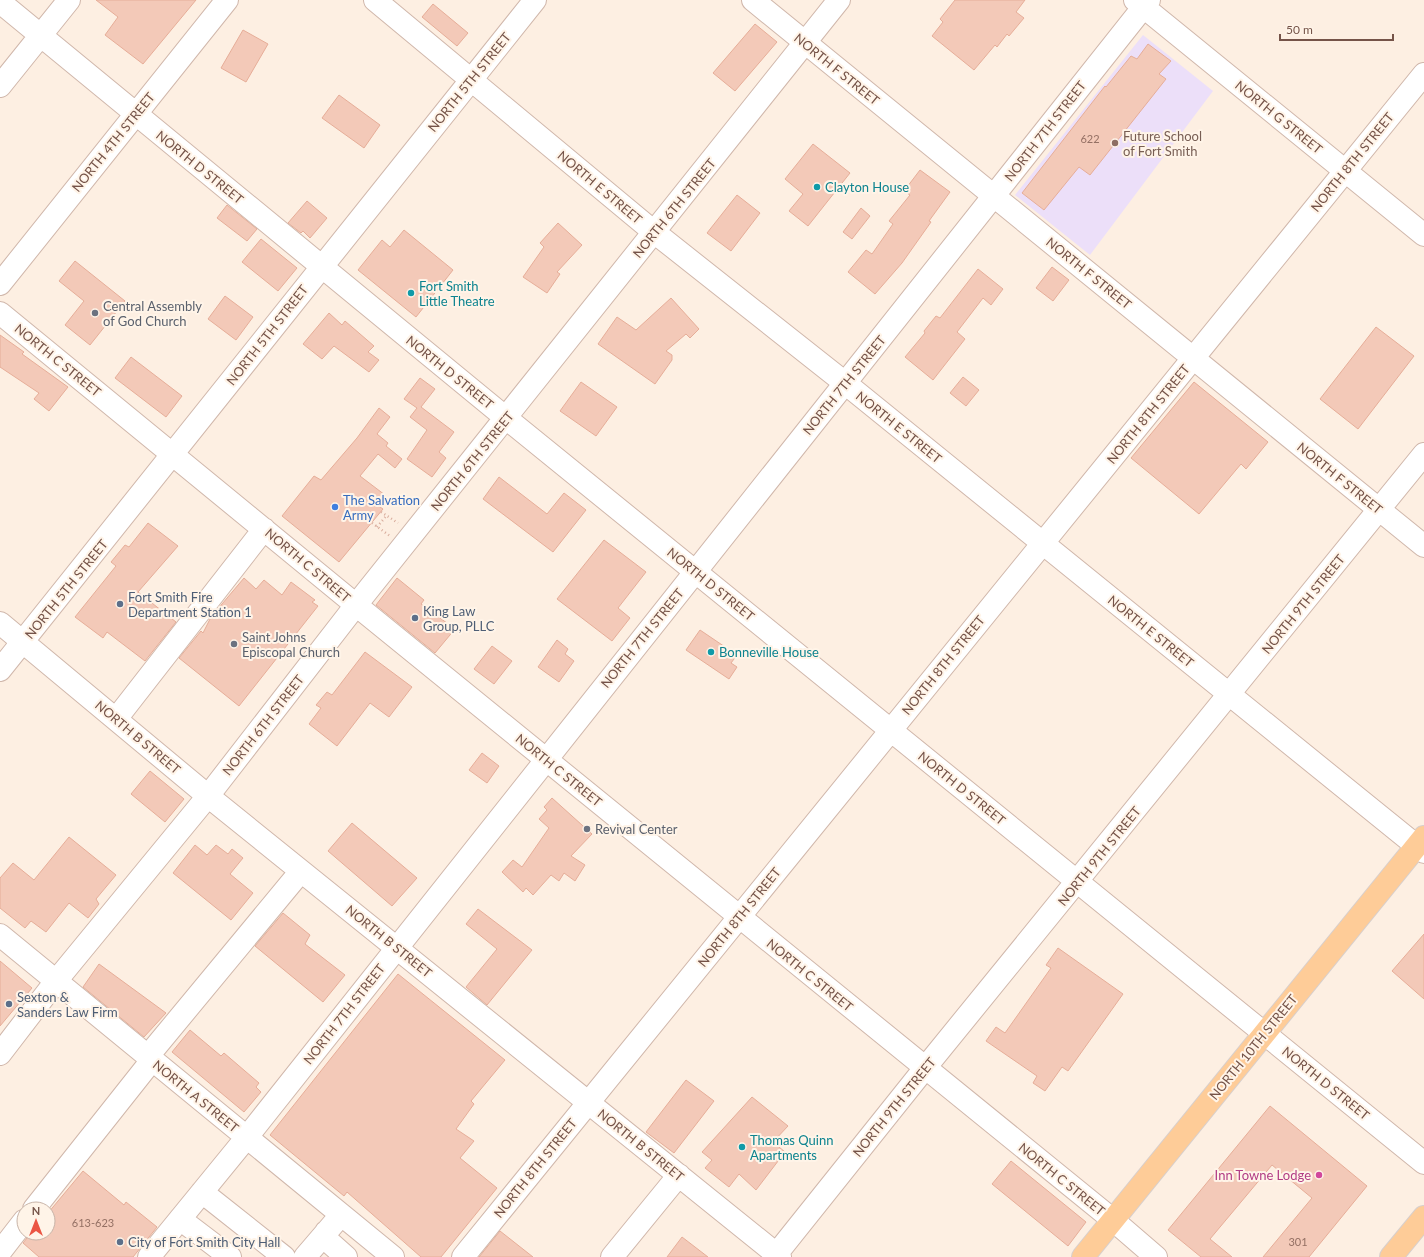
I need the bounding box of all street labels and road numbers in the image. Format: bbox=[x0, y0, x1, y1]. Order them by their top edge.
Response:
street label: NORTH 5TH STREET bbox=[424, 29, 514, 135]
street label: NORTH F STREET bbox=[791, 30, 883, 108]
street label: NORTH 7TH STREET bbox=[1001, 77, 1089, 184]
street label: NORTH G STREET bbox=[1232, 77, 1326, 157]
street label: NORTH 4TH STREET bbox=[68, 89, 158, 195]
street label: NORTH 8TH STREET bbox=[1307, 109, 1397, 215]
street label: NORTH D STREET bbox=[153, 127, 247, 207]
street label: NORTH E STREET bbox=[554, 147, 646, 227]
street label: NORTH 6TH STREET bbox=[629, 155, 719, 261]
street label: NORTH F STREET bbox=[1043, 234, 1135, 312]
street label: NORTH 5TH STREET bbox=[223, 281, 311, 388]
street label: NORTH C STREET bbox=[12, 320, 105, 400]
street label: NORTH D STREET bbox=[403, 332, 497, 412]
street label: NORTH 7TH STREET bbox=[799, 332, 889, 438]
street label: NORTH 8TH STREET bbox=[1103, 361, 1193, 467]
street label: NORTH E STREET bbox=[853, 388, 945, 467]
street label: NORTH 6TH STREET bbox=[427, 408, 517, 514]
street label: NORTH F STREET bbox=[1294, 439, 1386, 517]
street label: NORTH C STREET bbox=[262, 525, 354, 606]
street label: NORTH 5TH STREET bbox=[21, 536, 111, 642]
street label: NORTH D STREET bbox=[664, 544, 758, 624]
street label: NORTH 9TH STREET bbox=[1258, 551, 1348, 657]
street label: NORTH 7TH STREET bbox=[597, 585, 687, 691]
street label: NORTH E STREET bbox=[1105, 592, 1197, 671]
street label: NORTH 8TH STREET bbox=[898, 612, 988, 718]
street label: NORTH 6TH STREET bbox=[219, 671, 307, 778]
street label: NORTH B STREET bbox=[92, 697, 184, 778]
street label: NORTH C STREET bbox=[513, 730, 606, 810]
street label: NORTH D STREET bbox=[915, 748, 1009, 828]
street label: NORTH 9TH STREET bbox=[1054, 803, 1144, 909]
street label: NORTH 8TH STREET bbox=[694, 864, 784, 970]
street label: NORTH B STREET bbox=[343, 901, 436, 981]
street label: NORTH C STREET bbox=[764, 935, 857, 1015]
street label: NORTH 7TH STREET bbox=[300, 960, 388, 1067]
street label: NORTH 10TH STREET bbox=[1206, 991, 1301, 1103]
street label: NORTH D STREET bbox=[1279, 1043, 1373, 1123]
street label: NORTH 9TH STREET bbox=[849, 1054, 939, 1160]
street label: NORTH A STREET bbox=[150, 1056, 242, 1136]
street label: NORTH B STREET bbox=[595, 1105, 688, 1185]
street label: NORTH 8TH STREET bbox=[490, 1115, 580, 1221]
street label: NORTH C STREET bbox=[1016, 1139, 1109, 1219]

